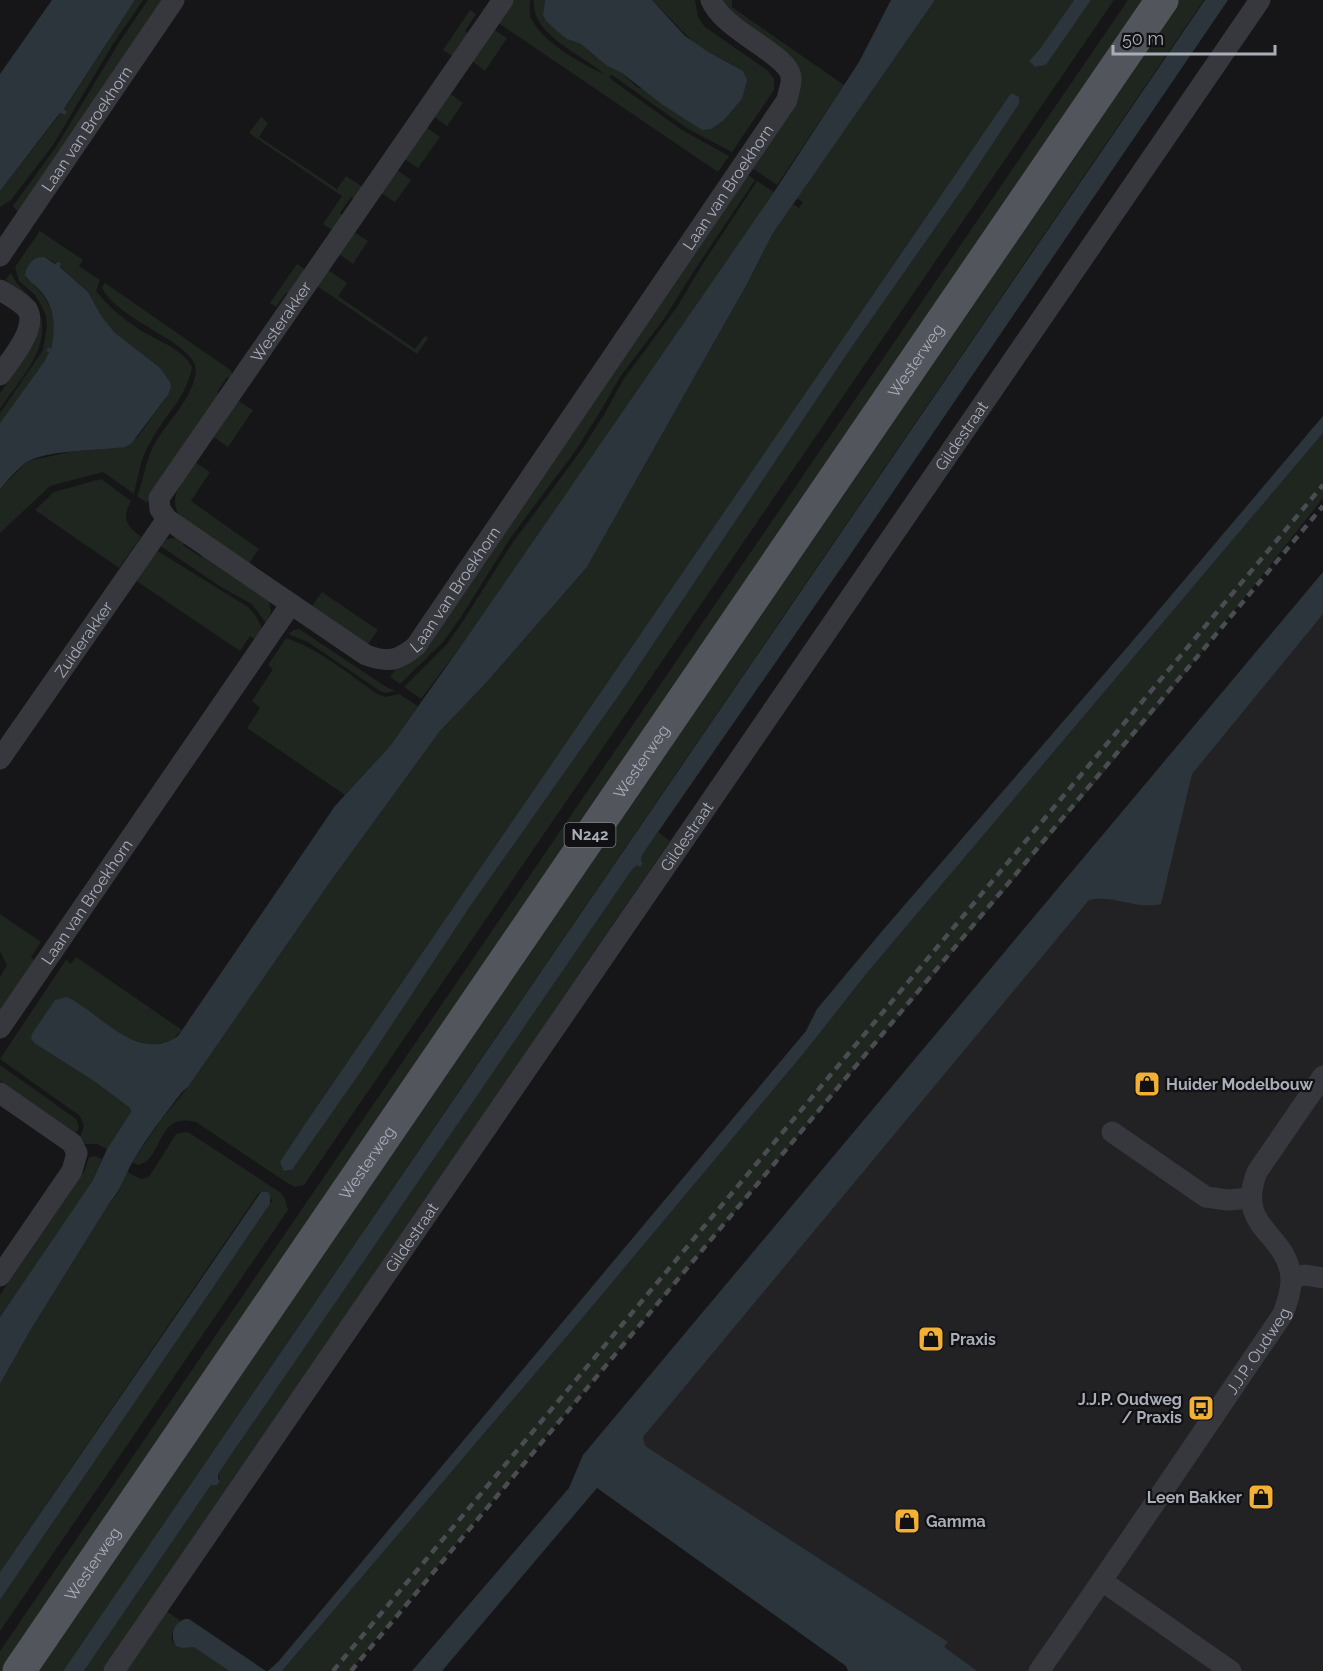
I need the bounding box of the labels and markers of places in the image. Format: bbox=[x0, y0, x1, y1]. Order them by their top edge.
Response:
shop icon: Huider Modelbouw bbox=[1132, 1069, 1162, 1099]
place label: Huider Modelbouw bbox=[1166, 1075, 1314, 1094]
shop icon: Praxis bbox=[916, 1324, 946, 1354]
place label: Praxis bbox=[950, 1330, 996, 1349]
place label: J.J.P. Oudweg / Praxis bbox=[1078, 1390, 1182, 1427]
bus stop icon: J.J.P. Oudweg / Praxis bbox=[1186, 1393, 1216, 1423]
shop icon: Leen Bakker bbox=[1246, 1482, 1276, 1512]
place label: Leen Bakker bbox=[1147, 1488, 1242, 1507]
shop icon: Gamma bbox=[892, 1506, 922, 1536]
place label: Gamma bbox=[926, 1512, 986, 1531]

